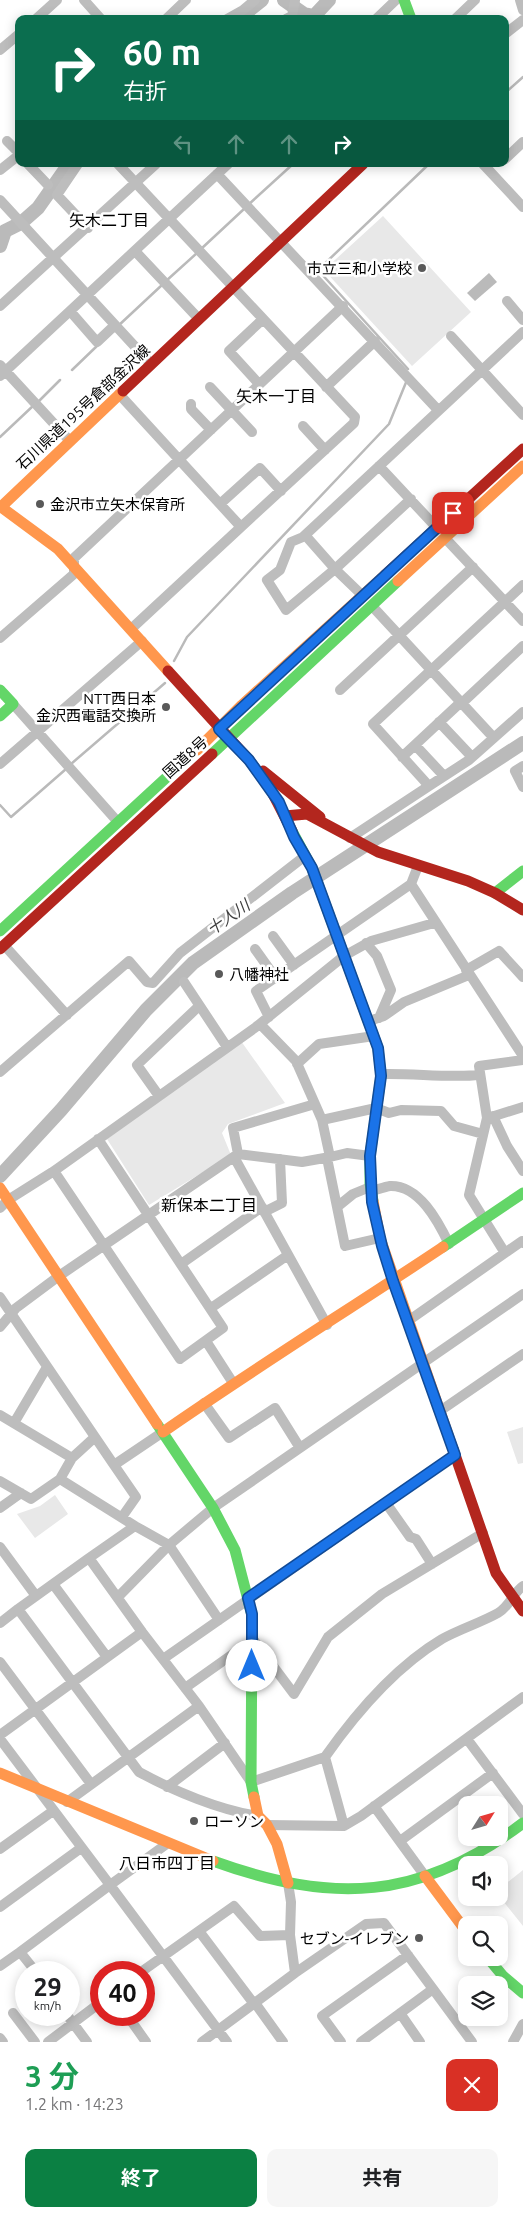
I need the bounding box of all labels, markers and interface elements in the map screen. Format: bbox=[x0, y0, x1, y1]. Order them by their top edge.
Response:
text: 60 m bbox=[123, 32, 201, 72]
icon: right bbox=[40, 35, 105, 100]
text: 右折 bbox=[123, 78, 167, 103]
icon: left bbox=[169, 130, 197, 158]
icon: ahead bbox=[222, 130, 250, 158]
icon: ahead bbox=[275, 130, 303, 158]
icon: right bbox=[328, 130, 356, 158]
district label: 矢木二丁目 bbox=[69, 211, 149, 229]
place label: 市立三和小学校 bbox=[307, 260, 412, 277]
marker: 市立三和小学校 bbox=[416, 262, 428, 274]
street label: 石川県道195号倉部金沢線 bbox=[13, 341, 153, 473]
district label: 矢木一丁目 bbox=[236, 387, 316, 405]
pin bbox=[432, 492, 474, 534]
place label: 金沢市立矢木保育所 bbox=[50, 496, 185, 513]
marker: 金沢市立矢木保育所 bbox=[34, 498, 46, 510]
icon: arrive bbox=[439, 499, 467, 527]
place label: NTT西日本 金沢西電話交換所 bbox=[36, 690, 156, 724]
marker: NTT西日本 金沢西電話交換所 bbox=[160, 701, 172, 713]
street label: 国道8号 bbox=[159, 733, 211, 781]
water label: 十人川 bbox=[203, 895, 254, 938]
place label: 八幡神社 bbox=[229, 966, 289, 983]
marker: 八幡神社 bbox=[213, 968, 225, 980]
district label: 新保本二丁目 bbox=[161, 1196, 257, 1214]
position arrow bbox=[225, 1639, 277, 1691]
north arrow bbox=[458, 1796, 508, 1846]
map controls bbox=[458, 1796, 508, 2026]
place label: ローソン bbox=[204, 1813, 264, 1830]
marker: ローソン bbox=[188, 1815, 200, 1827]
district label: 八日市四丁目 bbox=[119, 1854, 215, 1872]
button: sound bbox=[458, 1856, 508, 1906]
button: search bbox=[458, 1916, 508, 1966]
place label: セブン-イレブン bbox=[300, 1930, 409, 1947]
marker: セブン-イレブン bbox=[413, 1932, 425, 1944]
speed limit sign: 40 bbox=[90, 1961, 155, 2026]
text: 29 bbox=[33, 1973, 62, 2001]
button: layers bbox=[458, 1976, 508, 2026]
text: km/h bbox=[34, 1999, 61, 2012]
text: 3 分 bbox=[25, 2059, 79, 2093]
button: close bbox=[446, 2059, 498, 2111]
text: 1.2 km · 14:23 bbox=[25, 2095, 124, 2113]
button: 終了 bbox=[25, 2149, 257, 2207]
button: 共有 bbox=[267, 2149, 498, 2207]

